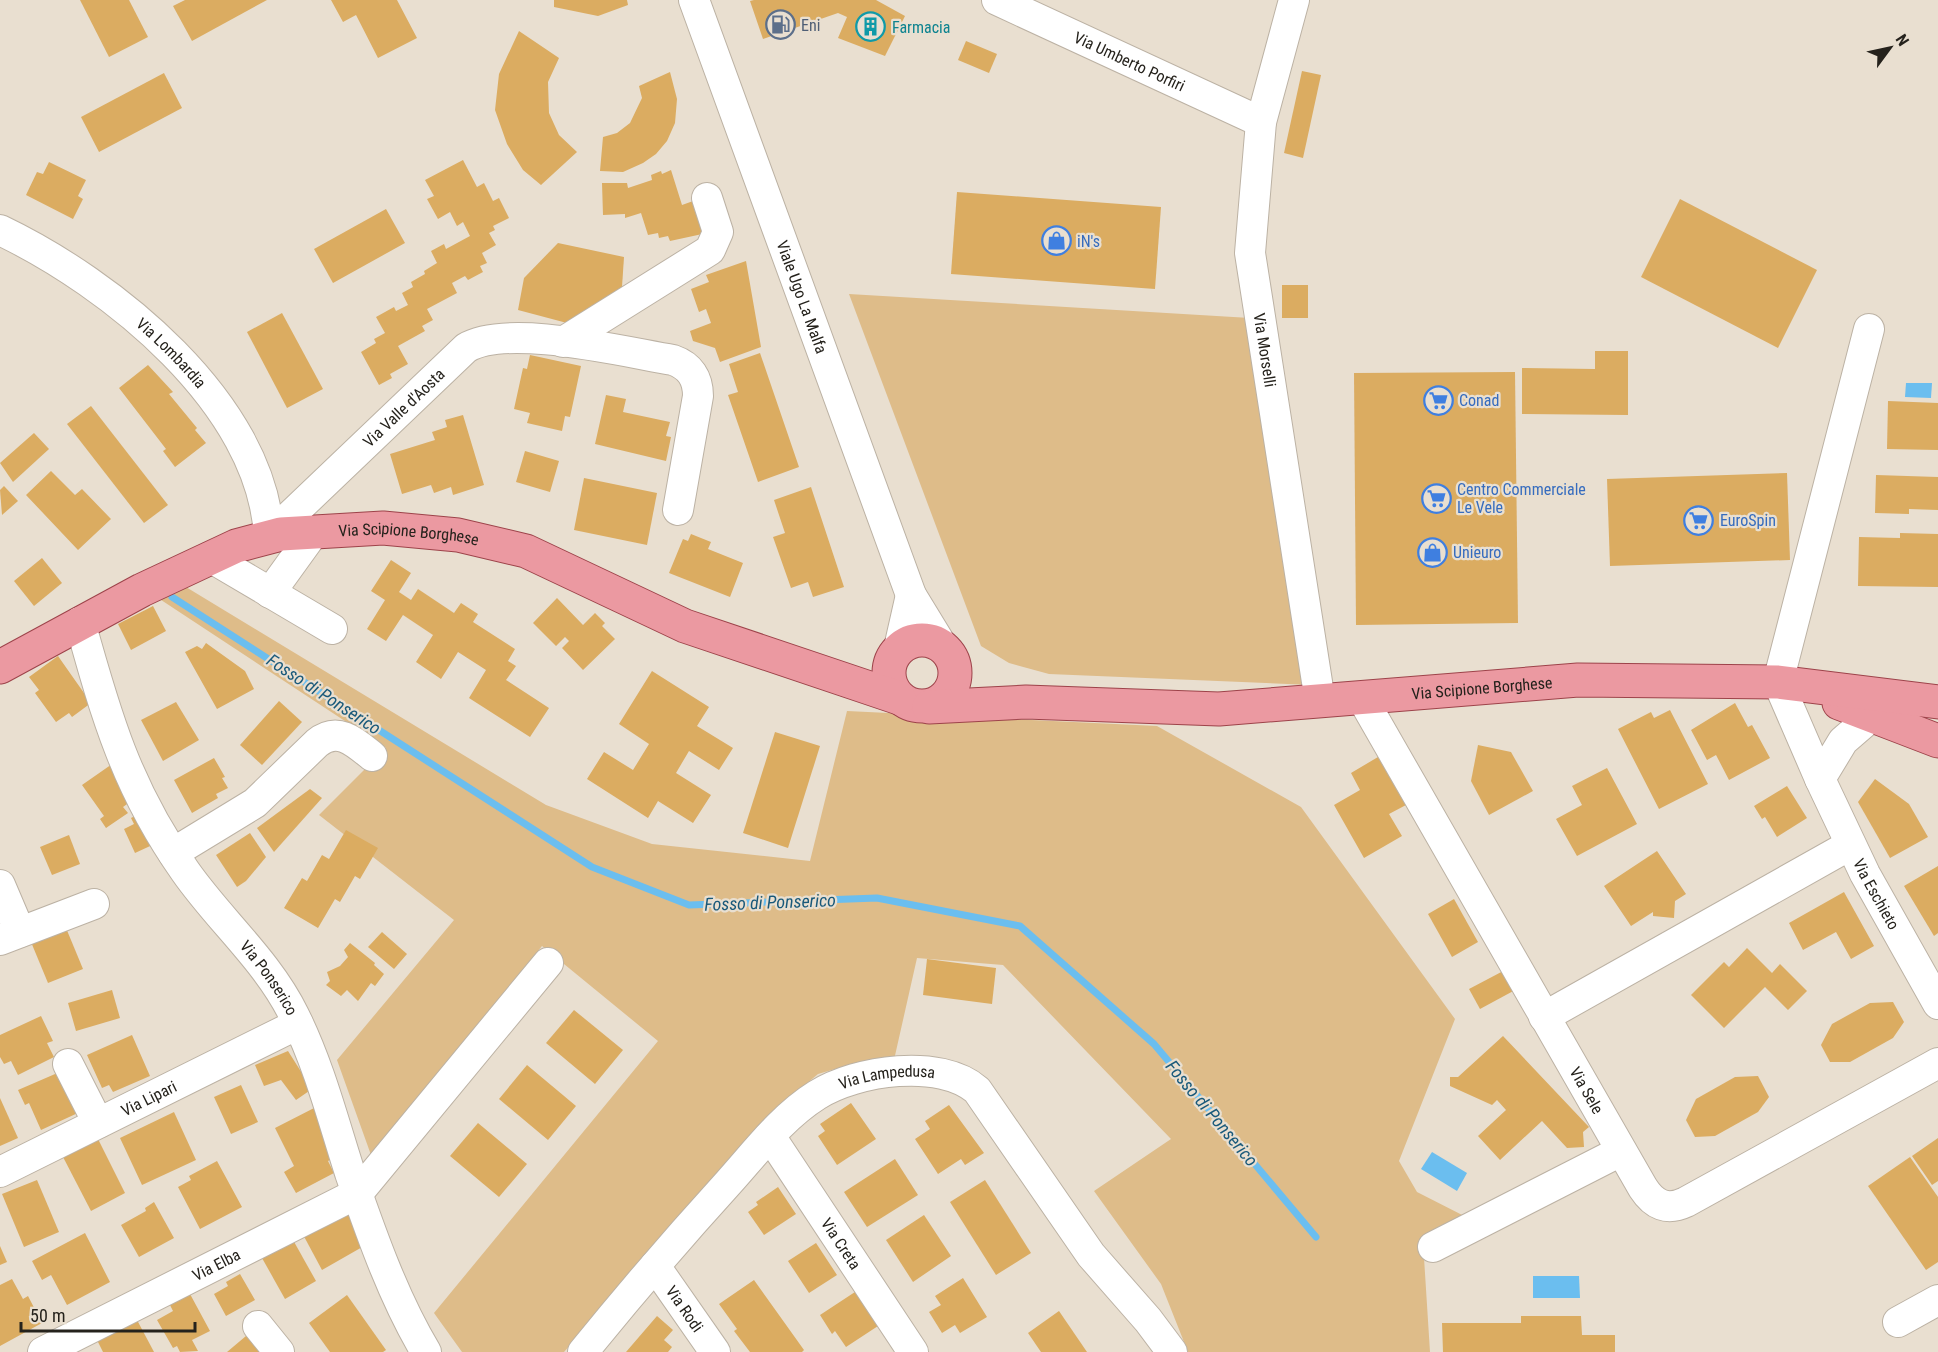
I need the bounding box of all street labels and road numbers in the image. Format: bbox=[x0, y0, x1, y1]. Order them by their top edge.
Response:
street label: Via Umberto Porfiri bbox=[1071, 27, 1188, 95]
street label: Viale Ugo La Malfa bbox=[773, 238, 832, 356]
street label: Via Morselli bbox=[1250, 312, 1280, 388]
street label: Via Lombardia bbox=[133, 314, 210, 392]
street label: Via Valle d'Aosta bbox=[359, 364, 448, 451]
street label: Via Scipione Borghese bbox=[338, 518, 481, 549]
street label: Via Scipione Borghese bbox=[1411, 673, 1553, 703]
street label: Via Eschieto bbox=[1849, 855, 1904, 933]
street label: Via Ponserico bbox=[236, 936, 302, 1018]
street label: Via Lampedusa bbox=[836, 1061, 936, 1093]
street label: Via Sele bbox=[1566, 1063, 1608, 1117]
street label: Via Lipari bbox=[118, 1076, 179, 1120]
street label: Via Creta bbox=[817, 1214, 865, 1273]
street label: Via Elba bbox=[189, 1245, 243, 1285]
street label: Via Rodi bbox=[662, 1282, 707, 1335]

